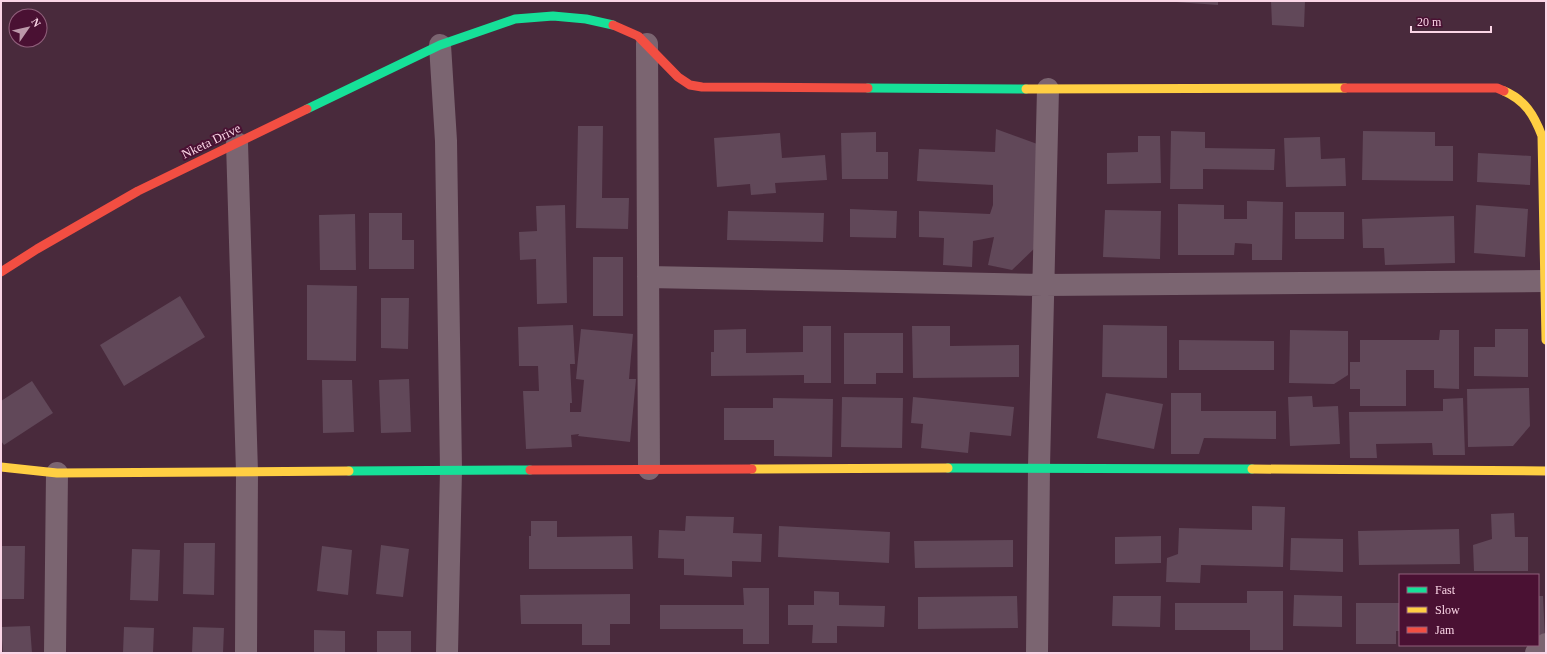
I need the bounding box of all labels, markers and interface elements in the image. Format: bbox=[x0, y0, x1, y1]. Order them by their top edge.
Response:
north arrow bbox=[8, 8, 48, 48]
scale bar bbox=[1411, 8, 1491, 34]
text: 20 m bbox=[1417, 15, 1442, 29]
text: N bbox=[29, 16, 44, 29]
street label: Nketa Drive bbox=[179, 120, 243, 162]
legend bbox=[1399, 574, 1539, 646]
text: Fast bbox=[1435, 583, 1456, 597]
text: Slow bbox=[1435, 603, 1460, 617]
text: Jam bbox=[1435, 623, 1455, 637]

